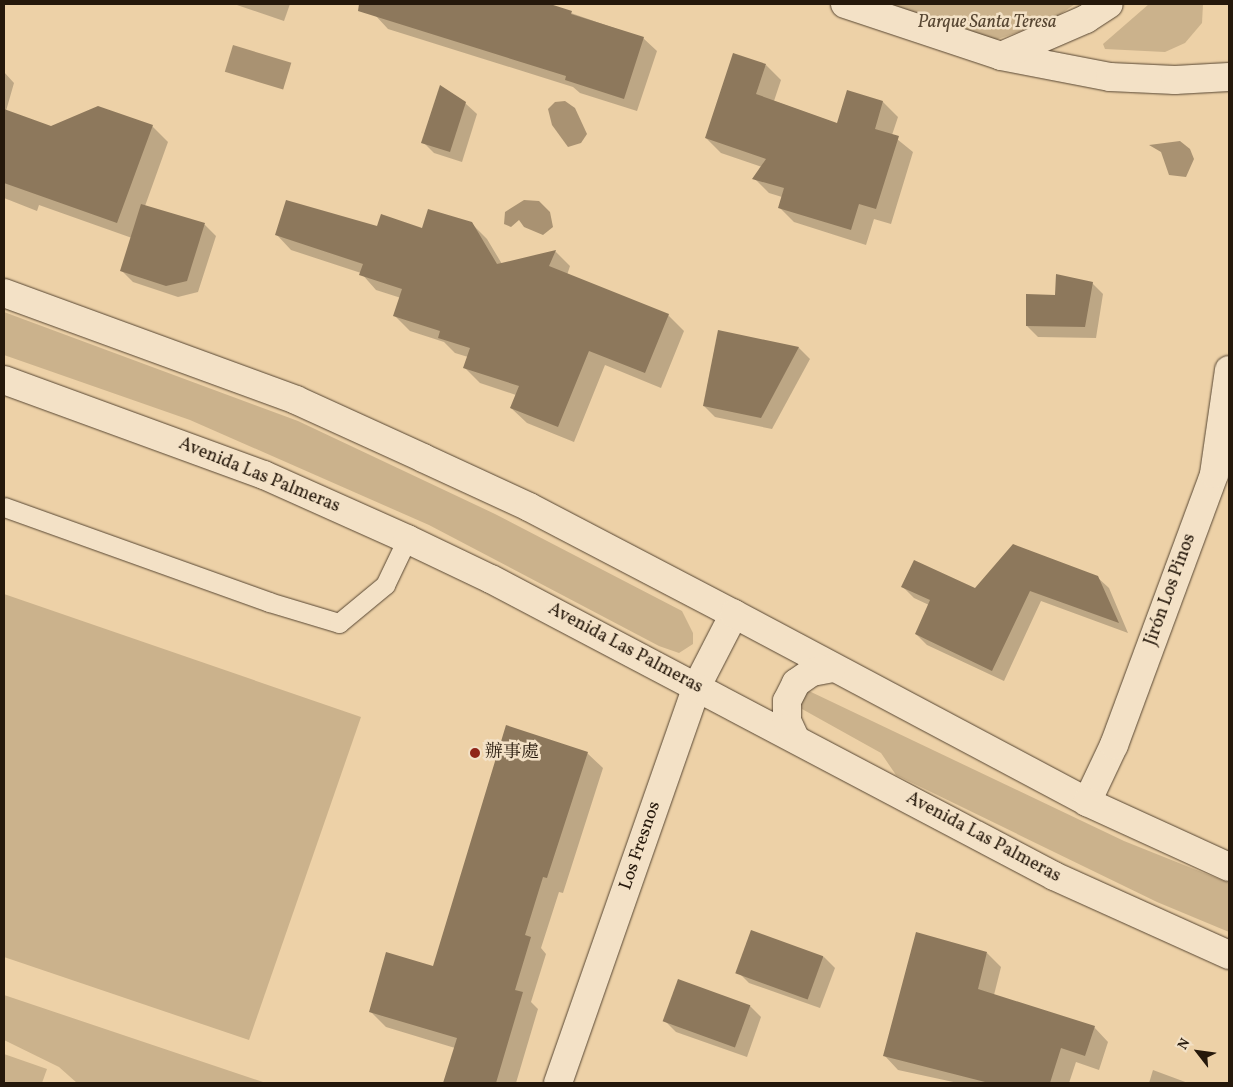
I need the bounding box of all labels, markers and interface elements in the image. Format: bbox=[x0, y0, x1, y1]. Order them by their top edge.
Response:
park label: Parque Santa Teresa bbox=[918, 12, 1056, 34]
street label: Avenida Las Palmeras bbox=[175, 434, 343, 518]
street label: Jirón Los Pinos bbox=[1141, 531, 1201, 649]
street label: Avenida Las Palmeras bbox=[544, 599, 706, 699]
place label: 辦事處 bbox=[485, 742, 539, 764]
marker: 辦事處 bbox=[469, 747, 481, 759]
street label: Avenida Las Palmeras bbox=[902, 788, 1064, 888]
street label: Los Fresnos bbox=[616, 799, 666, 893]
north arrow bbox=[1173, 1027, 1223, 1077]
text: N bbox=[1174, 1035, 1195, 1053]

